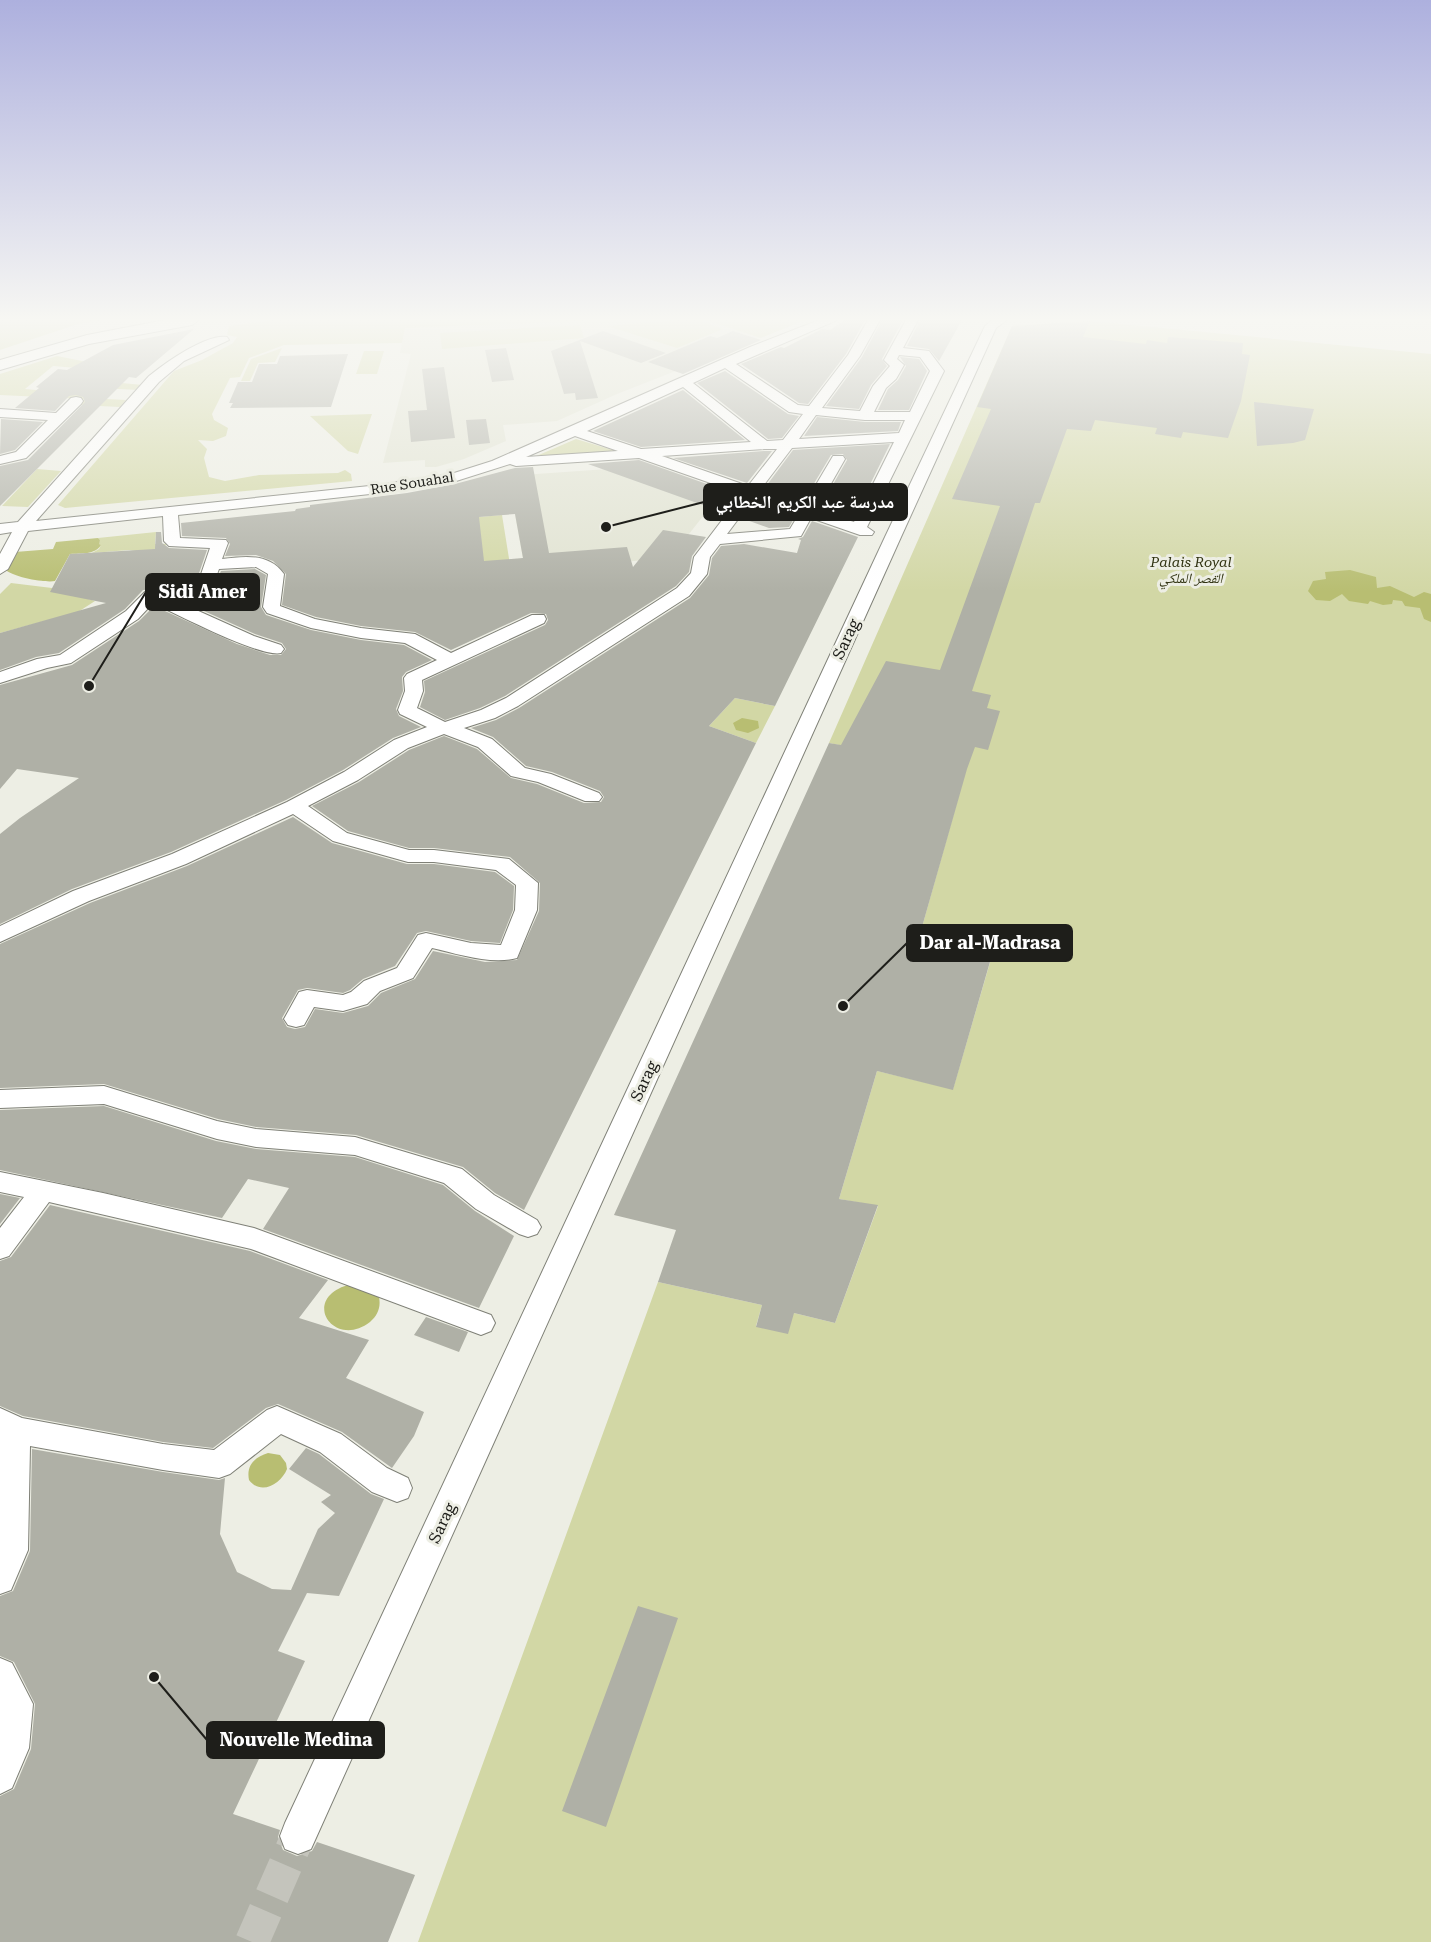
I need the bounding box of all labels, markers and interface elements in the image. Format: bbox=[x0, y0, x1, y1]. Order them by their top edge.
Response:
street label: Rue Souahal bbox=[369, 468, 456, 497]
callout: مدرسة عبد الكريم الخطابي bbox=[704, 484, 907, 520]
text: مدرسة عبد الكريم الخطابي bbox=[716, 491, 894, 516]
park label: Palais Royal القصر الملكي bbox=[1149, 554, 1232, 590]
callout: Sidi Amer bbox=[146, 574, 259, 610]
text: Sidi Amer bbox=[159, 581, 247, 602]
street label: Sarag bbox=[828, 615, 864, 662]
callout: Dar al-Madrasa bbox=[907, 925, 1072, 961]
text: Dar al-Madrasa bbox=[920, 932, 1061, 953]
street label: Sarag bbox=[626, 1057, 662, 1104]
street label: Sarag bbox=[424, 1499, 460, 1546]
callout: Nouvelle Medina bbox=[207, 1722, 384, 1758]
text: Nouvelle Medina bbox=[219, 1729, 373, 1750]

